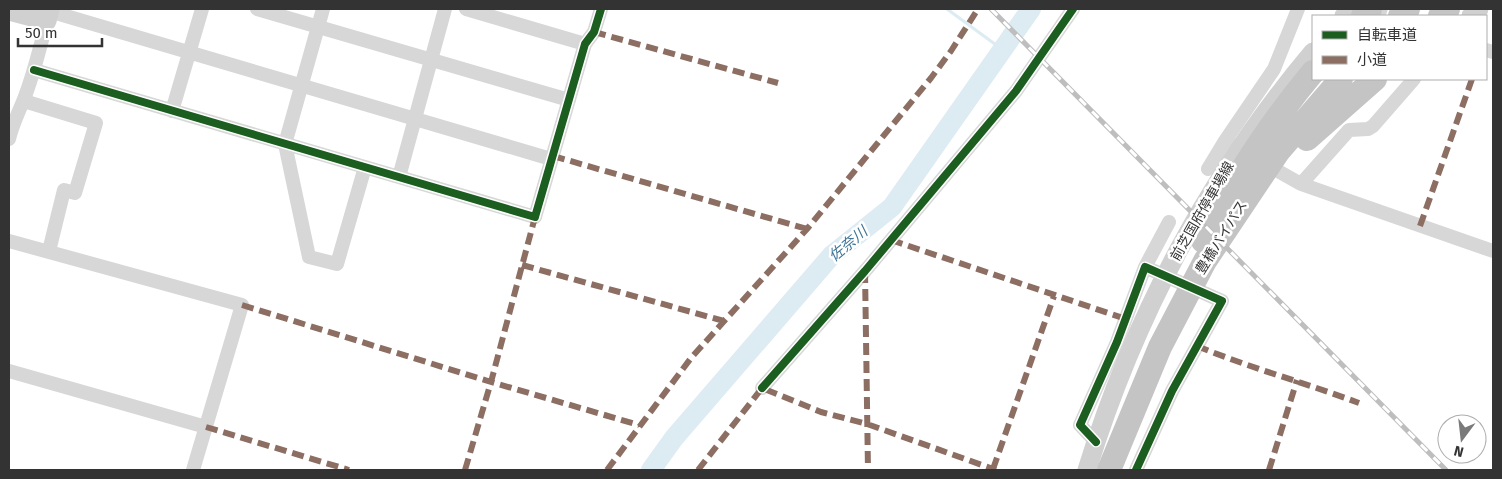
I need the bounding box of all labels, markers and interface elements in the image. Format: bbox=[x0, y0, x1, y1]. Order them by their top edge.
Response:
scale bar bbox=[18, 15, 101, 47]
legend bbox=[1312, 15, 1487, 80]
text: 50 m bbox=[25, 24, 58, 42]
text: 自転車道 bbox=[1357, 26, 1417, 44]
text: 小道 bbox=[1357, 51, 1387, 69]
street label: 前芝国府停車場線 bbox=[1167, 159, 1238, 264]
street label: 豊橋バイパス bbox=[1192, 197, 1251, 277]
water label: 佐奈川 bbox=[825, 221, 873, 265]
north arrow bbox=[1437, 414, 1487, 464]
text: N bbox=[1452, 442, 1465, 460]

